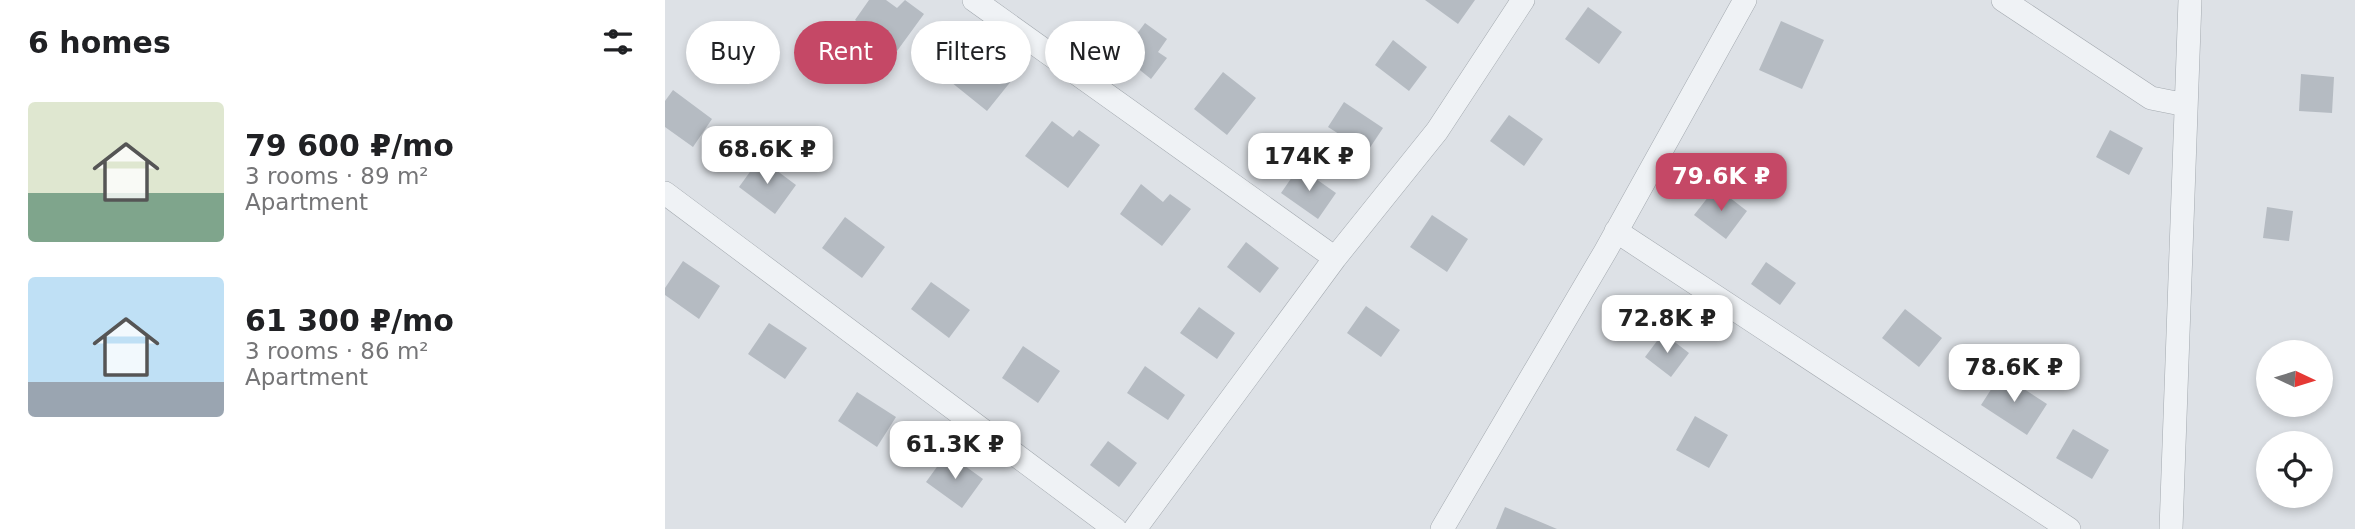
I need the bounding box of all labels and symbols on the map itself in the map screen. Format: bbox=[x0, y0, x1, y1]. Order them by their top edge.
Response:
pin: 68.6K ₽ bbox=[702, 127, 832, 186]
pin: 174K ₽ bbox=[1252, 134, 1366, 193]
pin: 79.6K ₽ bbox=[1656, 154, 1786, 213]
pin: 72.8K ₽ bbox=[1602, 296, 1732, 355]
north arrow bbox=[2256, 340, 2333, 416]
pin: 78.6K ₽ bbox=[1949, 344, 2079, 404]
pin: 61.3K ₽ bbox=[890, 421, 1020, 481]

